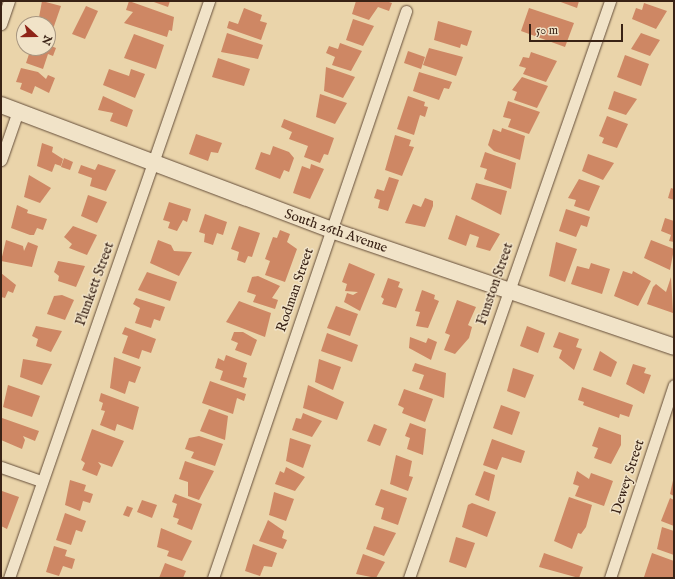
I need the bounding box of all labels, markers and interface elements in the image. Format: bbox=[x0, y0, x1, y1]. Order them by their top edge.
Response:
north arrow bbox=[16, 16, 56, 56]
scale bar bbox=[531, 16, 625, 42]
text: 50 m bbox=[536, 23, 558, 38]
text: N bbox=[38, 33, 55, 47]
street label: South 26th Avenue bbox=[282, 206, 390, 256]
street label: Plunkett Street bbox=[72, 240, 118, 328]
street label: Funston Street bbox=[473, 241, 517, 327]
street label: Rodman Street bbox=[273, 246, 317, 334]
street label: Dewey Street bbox=[608, 437, 648, 517]

